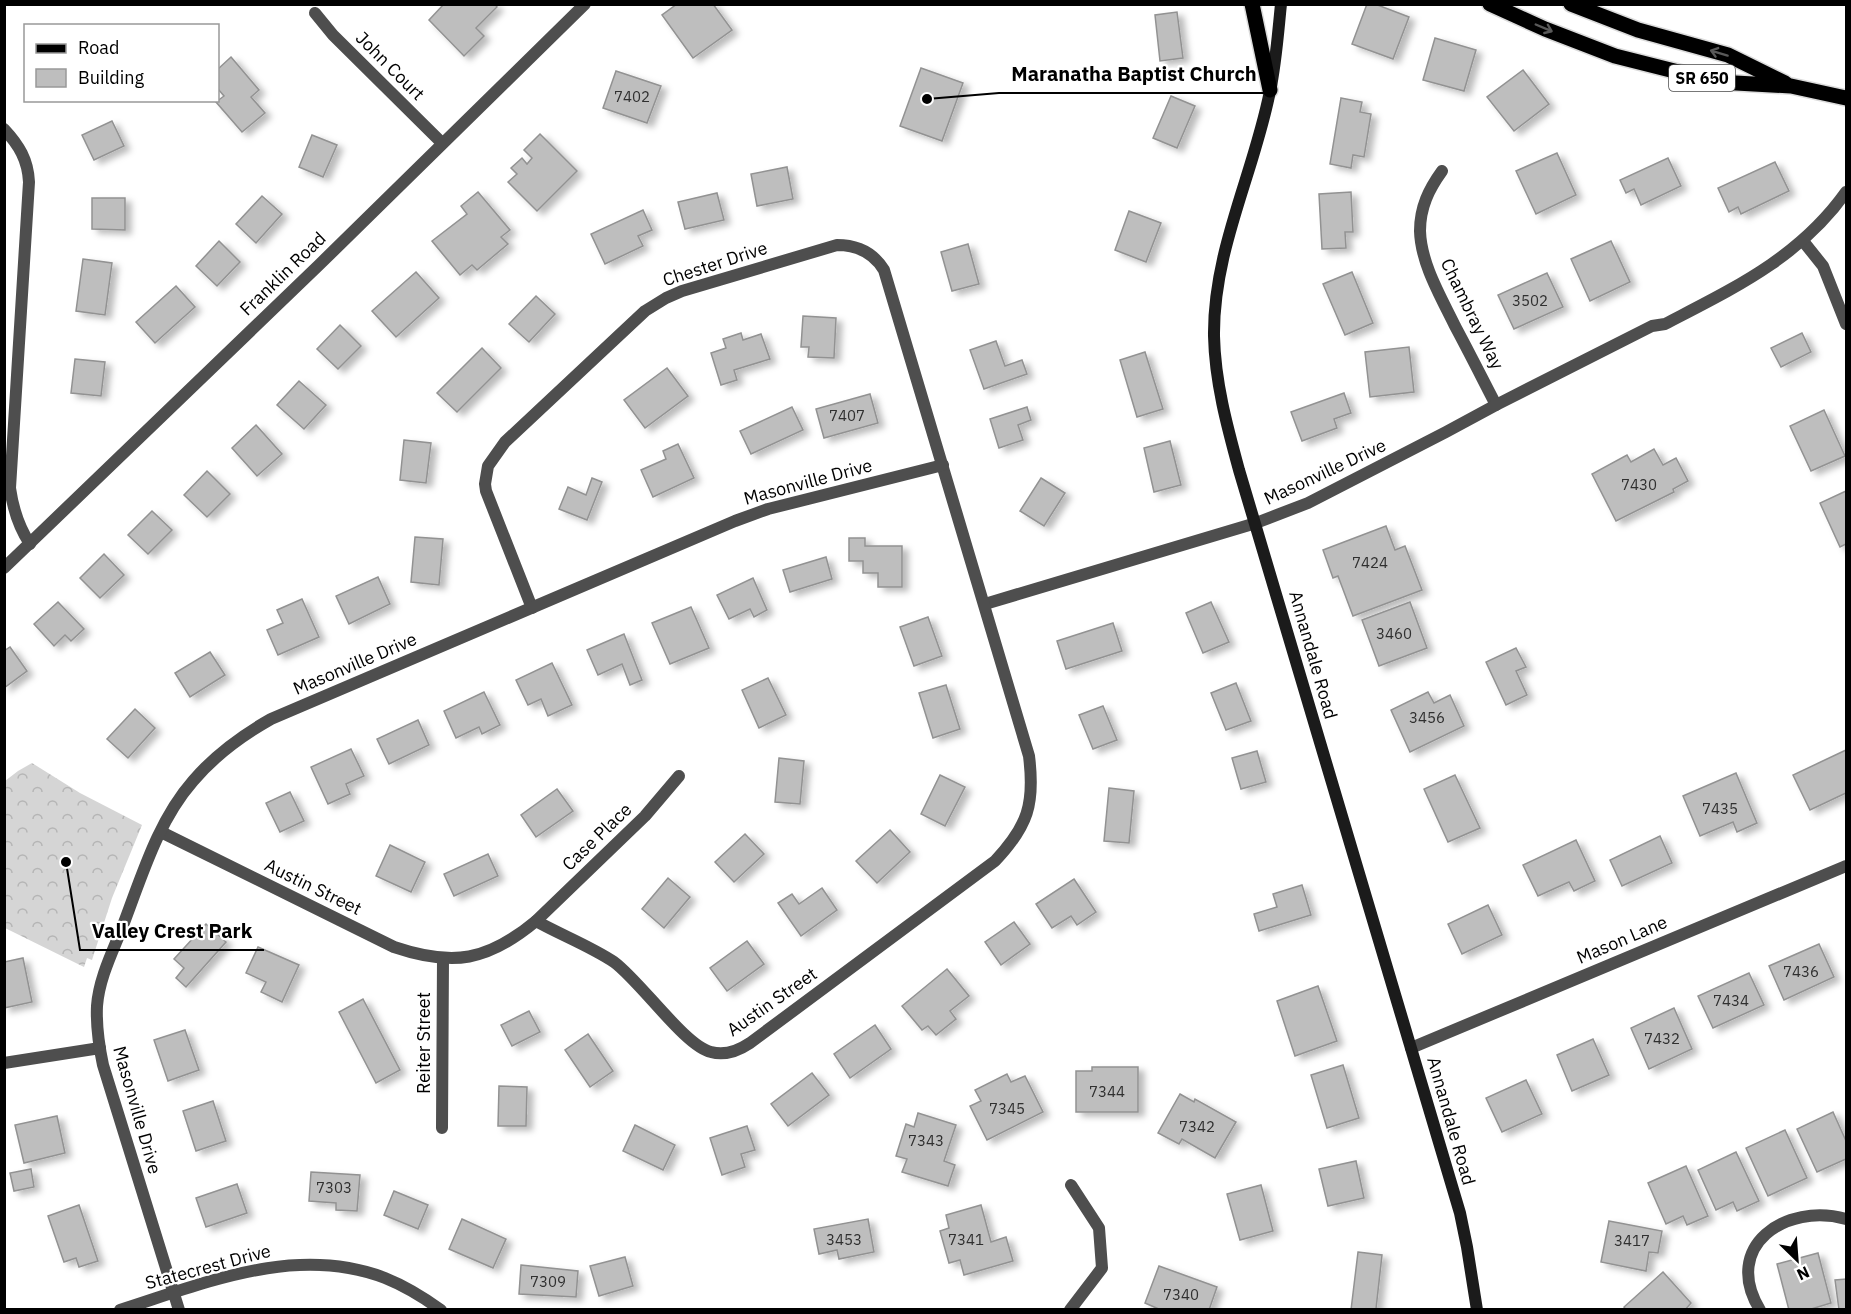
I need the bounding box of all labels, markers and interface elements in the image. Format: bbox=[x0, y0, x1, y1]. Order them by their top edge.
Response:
one-way arrow bbox=[1534, 23, 1552, 35]
legend bbox=[24, 24, 219, 102]
street label: John Court bbox=[351, 26, 430, 105]
text: Road bbox=[78, 36, 119, 59]
one-way arrow bbox=[1710, 47, 1729, 58]
callout: Maranatha Baptist Church bbox=[999, 55, 1269, 93]
text: Maranatha Baptist Church bbox=[1011, 60, 1257, 87]
road number: SR 650 bbox=[1669, 65, 1735, 91]
text: Building bbox=[78, 66, 145, 89]
house number: 7402 bbox=[614, 87, 650, 106]
street label: Franklin Road bbox=[235, 227, 330, 320]
street label: Chester Drive bbox=[660, 236, 770, 291]
street label: Chambray Way bbox=[1436, 254, 1509, 373]
house number: 3502 bbox=[1512, 291, 1548, 310]
house number: 7407 bbox=[829, 406, 865, 425]
street label: Masonville Drive bbox=[1260, 433, 1390, 510]
street label: Masonville Drive bbox=[741, 453, 875, 510]
house number: 7430 bbox=[1621, 475, 1657, 494]
house number: 7424 bbox=[1352, 553, 1388, 572]
street label: Annandale Road bbox=[1284, 588, 1343, 722]
house number: 3460 bbox=[1376, 624, 1412, 643]
street label: Masonville Drive bbox=[290, 627, 420, 700]
house number: 3456 bbox=[1409, 708, 1445, 727]
street label: Case Place bbox=[557, 798, 636, 875]
house number: 7435 bbox=[1702, 799, 1738, 818]
street label: Austin Street bbox=[261, 853, 365, 920]
street label: Mason Lane bbox=[1573, 910, 1671, 969]
callout: Valley Crest Park bbox=[80, 912, 264, 950]
text: Valley Crest Park bbox=[92, 917, 253, 944]
street label: Austin Street bbox=[722, 962, 821, 1041]
house number: 7436 bbox=[1783, 962, 1819, 981]
house number: 7434 bbox=[1713, 991, 1749, 1010]
street label: Reiter Street bbox=[412, 992, 435, 1094]
house number: 7432 bbox=[1644, 1029, 1680, 1048]
street label: Masonville Drive bbox=[108, 1043, 167, 1177]
street label: Annandale Road bbox=[1422, 1054, 1481, 1188]
house number: 7344 bbox=[1089, 1082, 1125, 1101]
house number: 7345 bbox=[989, 1099, 1025, 1118]
house number: 7342 bbox=[1179, 1117, 1215, 1136]
house number: 7343 bbox=[908, 1131, 944, 1150]
house number: 7303 bbox=[316, 1178, 352, 1197]
house number: 3453 bbox=[826, 1230, 862, 1249]
house number: 7341 bbox=[948, 1230, 984, 1249]
north arrow bbox=[1767, 1230, 1827, 1290]
house number: 3417 bbox=[1614, 1231, 1650, 1250]
street label: Statecrest Drive bbox=[143, 1239, 273, 1294]
text: N bbox=[1794, 1262, 1813, 1285]
house number: 7309 bbox=[530, 1272, 566, 1291]
house number: 7340 bbox=[1163, 1285, 1199, 1304]

